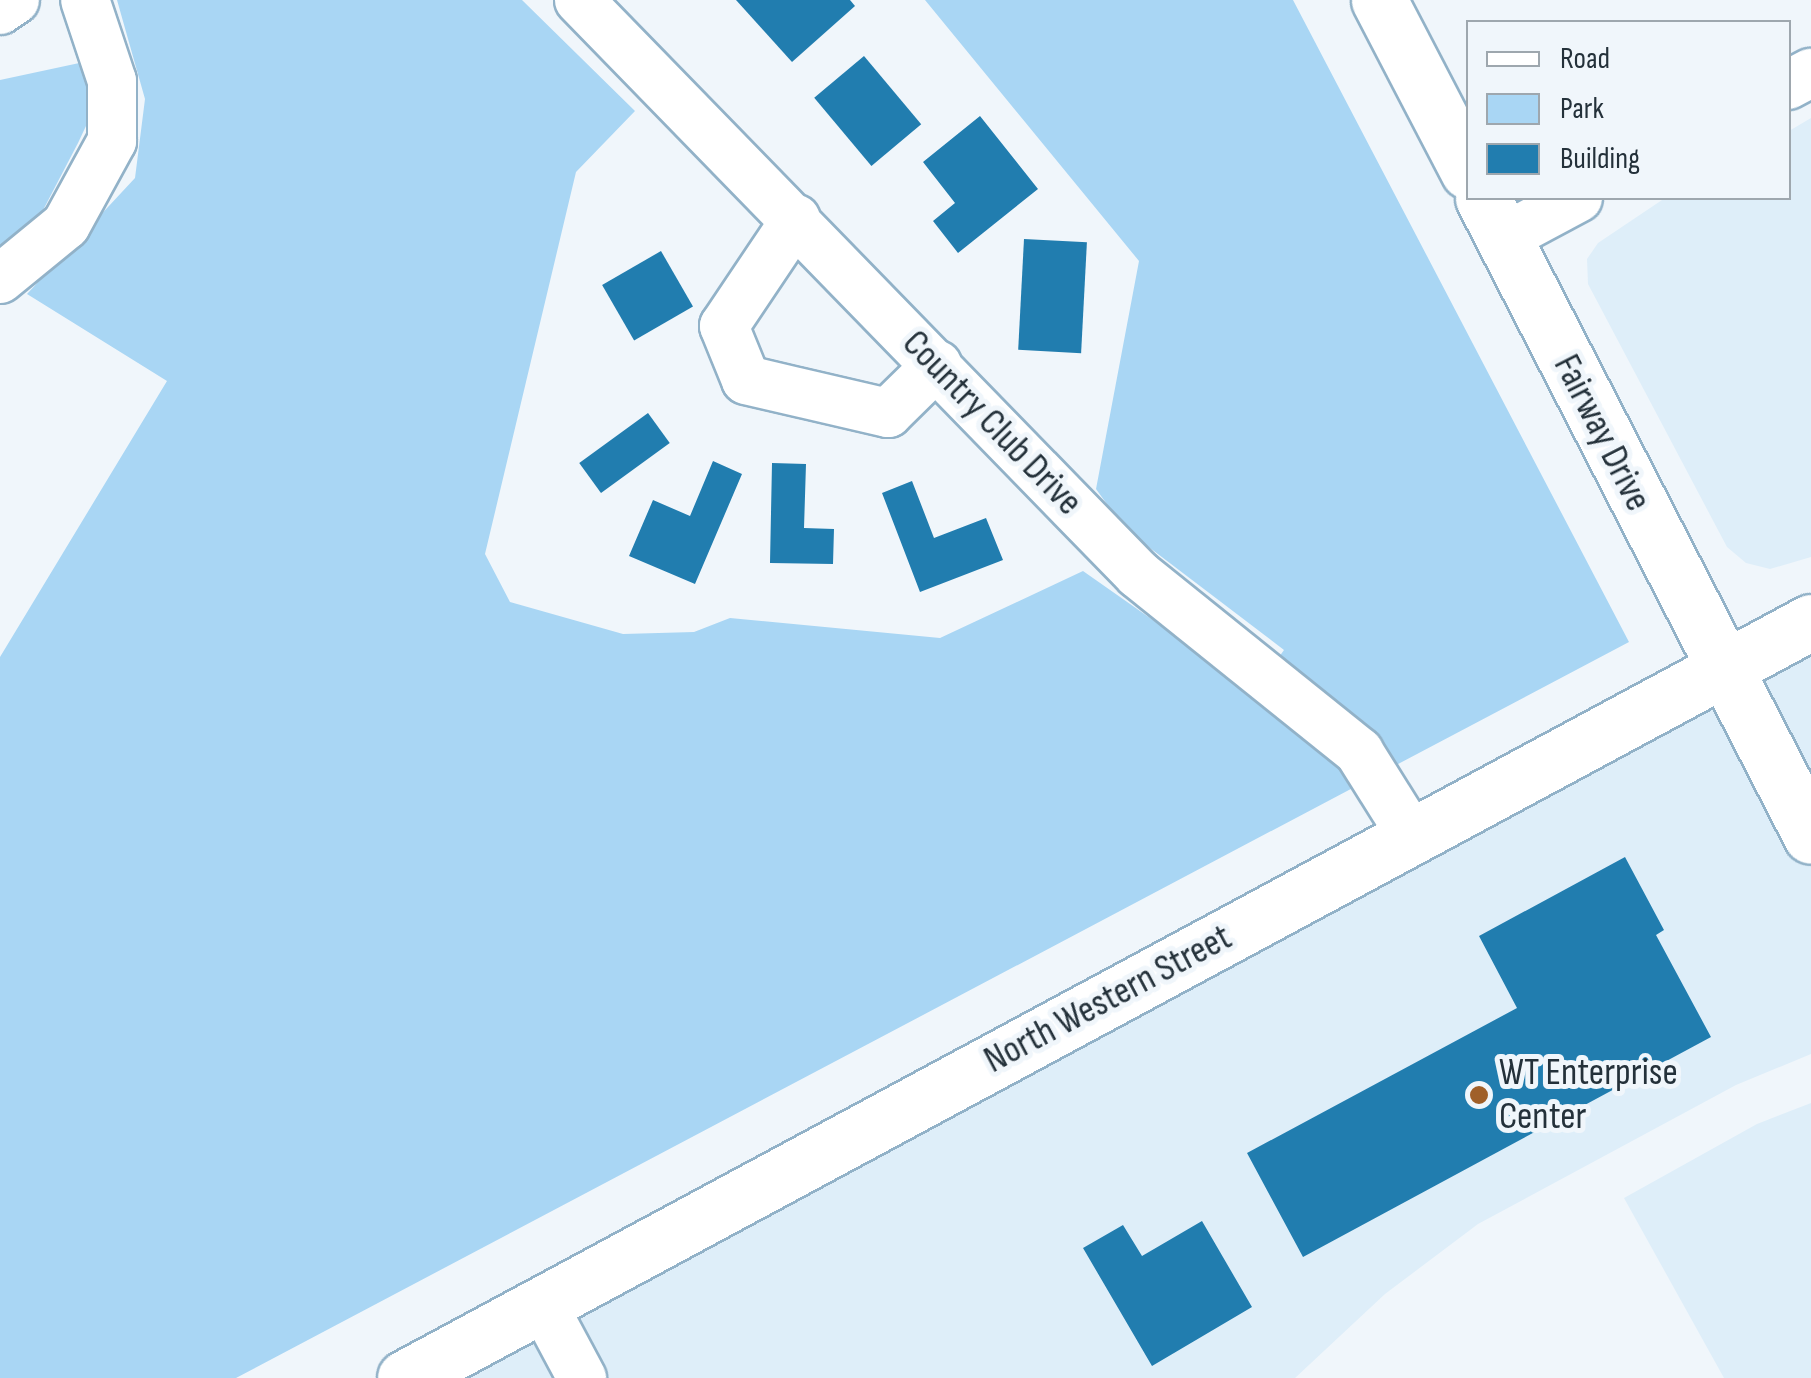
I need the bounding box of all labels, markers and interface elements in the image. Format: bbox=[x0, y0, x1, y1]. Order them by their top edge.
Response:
legend bbox=[1466, 20, 1791, 200]
text: Road bbox=[1560, 41, 1610, 77]
text: Park bbox=[1560, 91, 1604, 127]
text: Building bbox=[1560, 141, 1640, 177]
street label: Country Club Drive bbox=[892, 321, 1092, 525]
street label: Fairway Drive bbox=[1543, 347, 1661, 519]
street label: North Western Street bbox=[977, 915, 1239, 1083]
place label: WT Enterprise Center bbox=[1499, 1050, 1678, 1140]
marker: WT Enterprise Center bbox=[1468, 1084, 1490, 1106]

